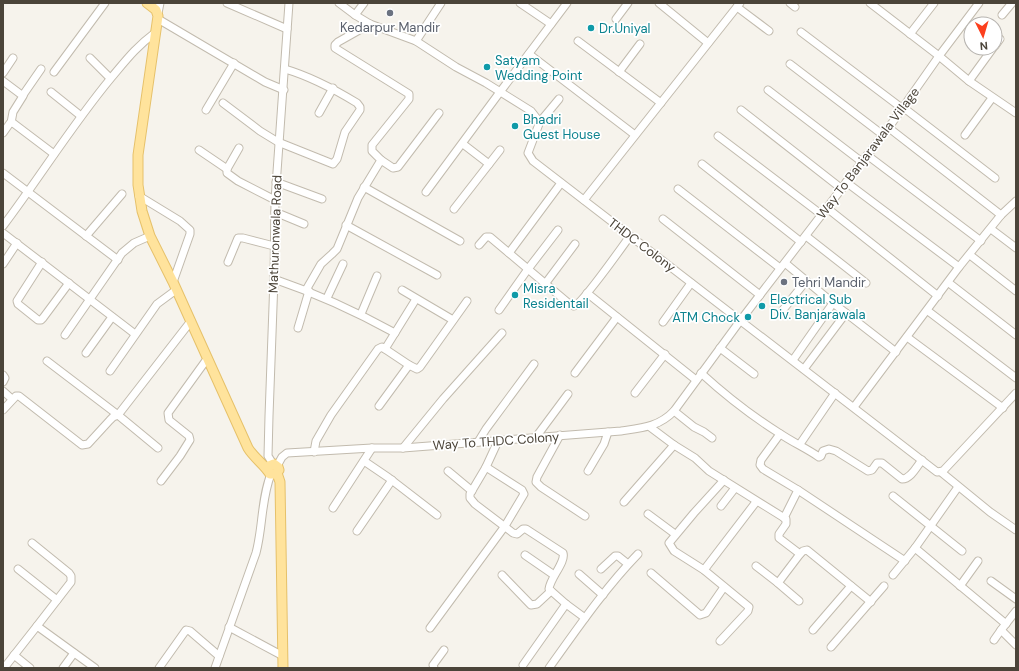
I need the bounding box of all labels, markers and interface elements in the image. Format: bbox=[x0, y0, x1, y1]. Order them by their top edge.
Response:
marker: Kedarpur Mandir bbox=[385, 8, 395, 18]
north arrow bbox=[963, 16, 1003, 56]
place label: Kedarpur Mandir bbox=[340, 19, 440, 36]
place label: Dr.Uniyal bbox=[599, 20, 650, 37]
marker: Dr.Uniyal bbox=[586, 23, 596, 33]
text: N bbox=[979, 39, 988, 53]
place label: Satyam Wedding Point bbox=[495, 52, 582, 84]
marker: Satyam Wedding Point bbox=[482, 62, 492, 72]
street label: Way To Banjarawala Village bbox=[813, 84, 923, 222]
place label: Bhadri Guest House bbox=[523, 111, 600, 143]
marker: Bhadri Guest House bbox=[510, 121, 520, 131]
street label: Mathuronwala Road bbox=[264, 175, 286, 293]
street label: THDC Colony bbox=[605, 214, 679, 276]
place label: Tehri Mandir bbox=[792, 274, 866, 291]
marker: Tehri Mandir bbox=[779, 277, 789, 287]
place label: Misra Residentail bbox=[523, 280, 589, 312]
marker: Misra Residentail bbox=[510, 290, 520, 300]
place label: Electrical Sub Div. Banjarawala bbox=[770, 291, 866, 323]
marker: Electrical Sub Div. Banjarawala bbox=[757, 301, 767, 311]
place label: ATM Chock bbox=[672, 309, 740, 326]
marker: ATM Chock bbox=[743, 312, 753, 322]
street label: Way To THDC Colony bbox=[432, 428, 560, 454]

